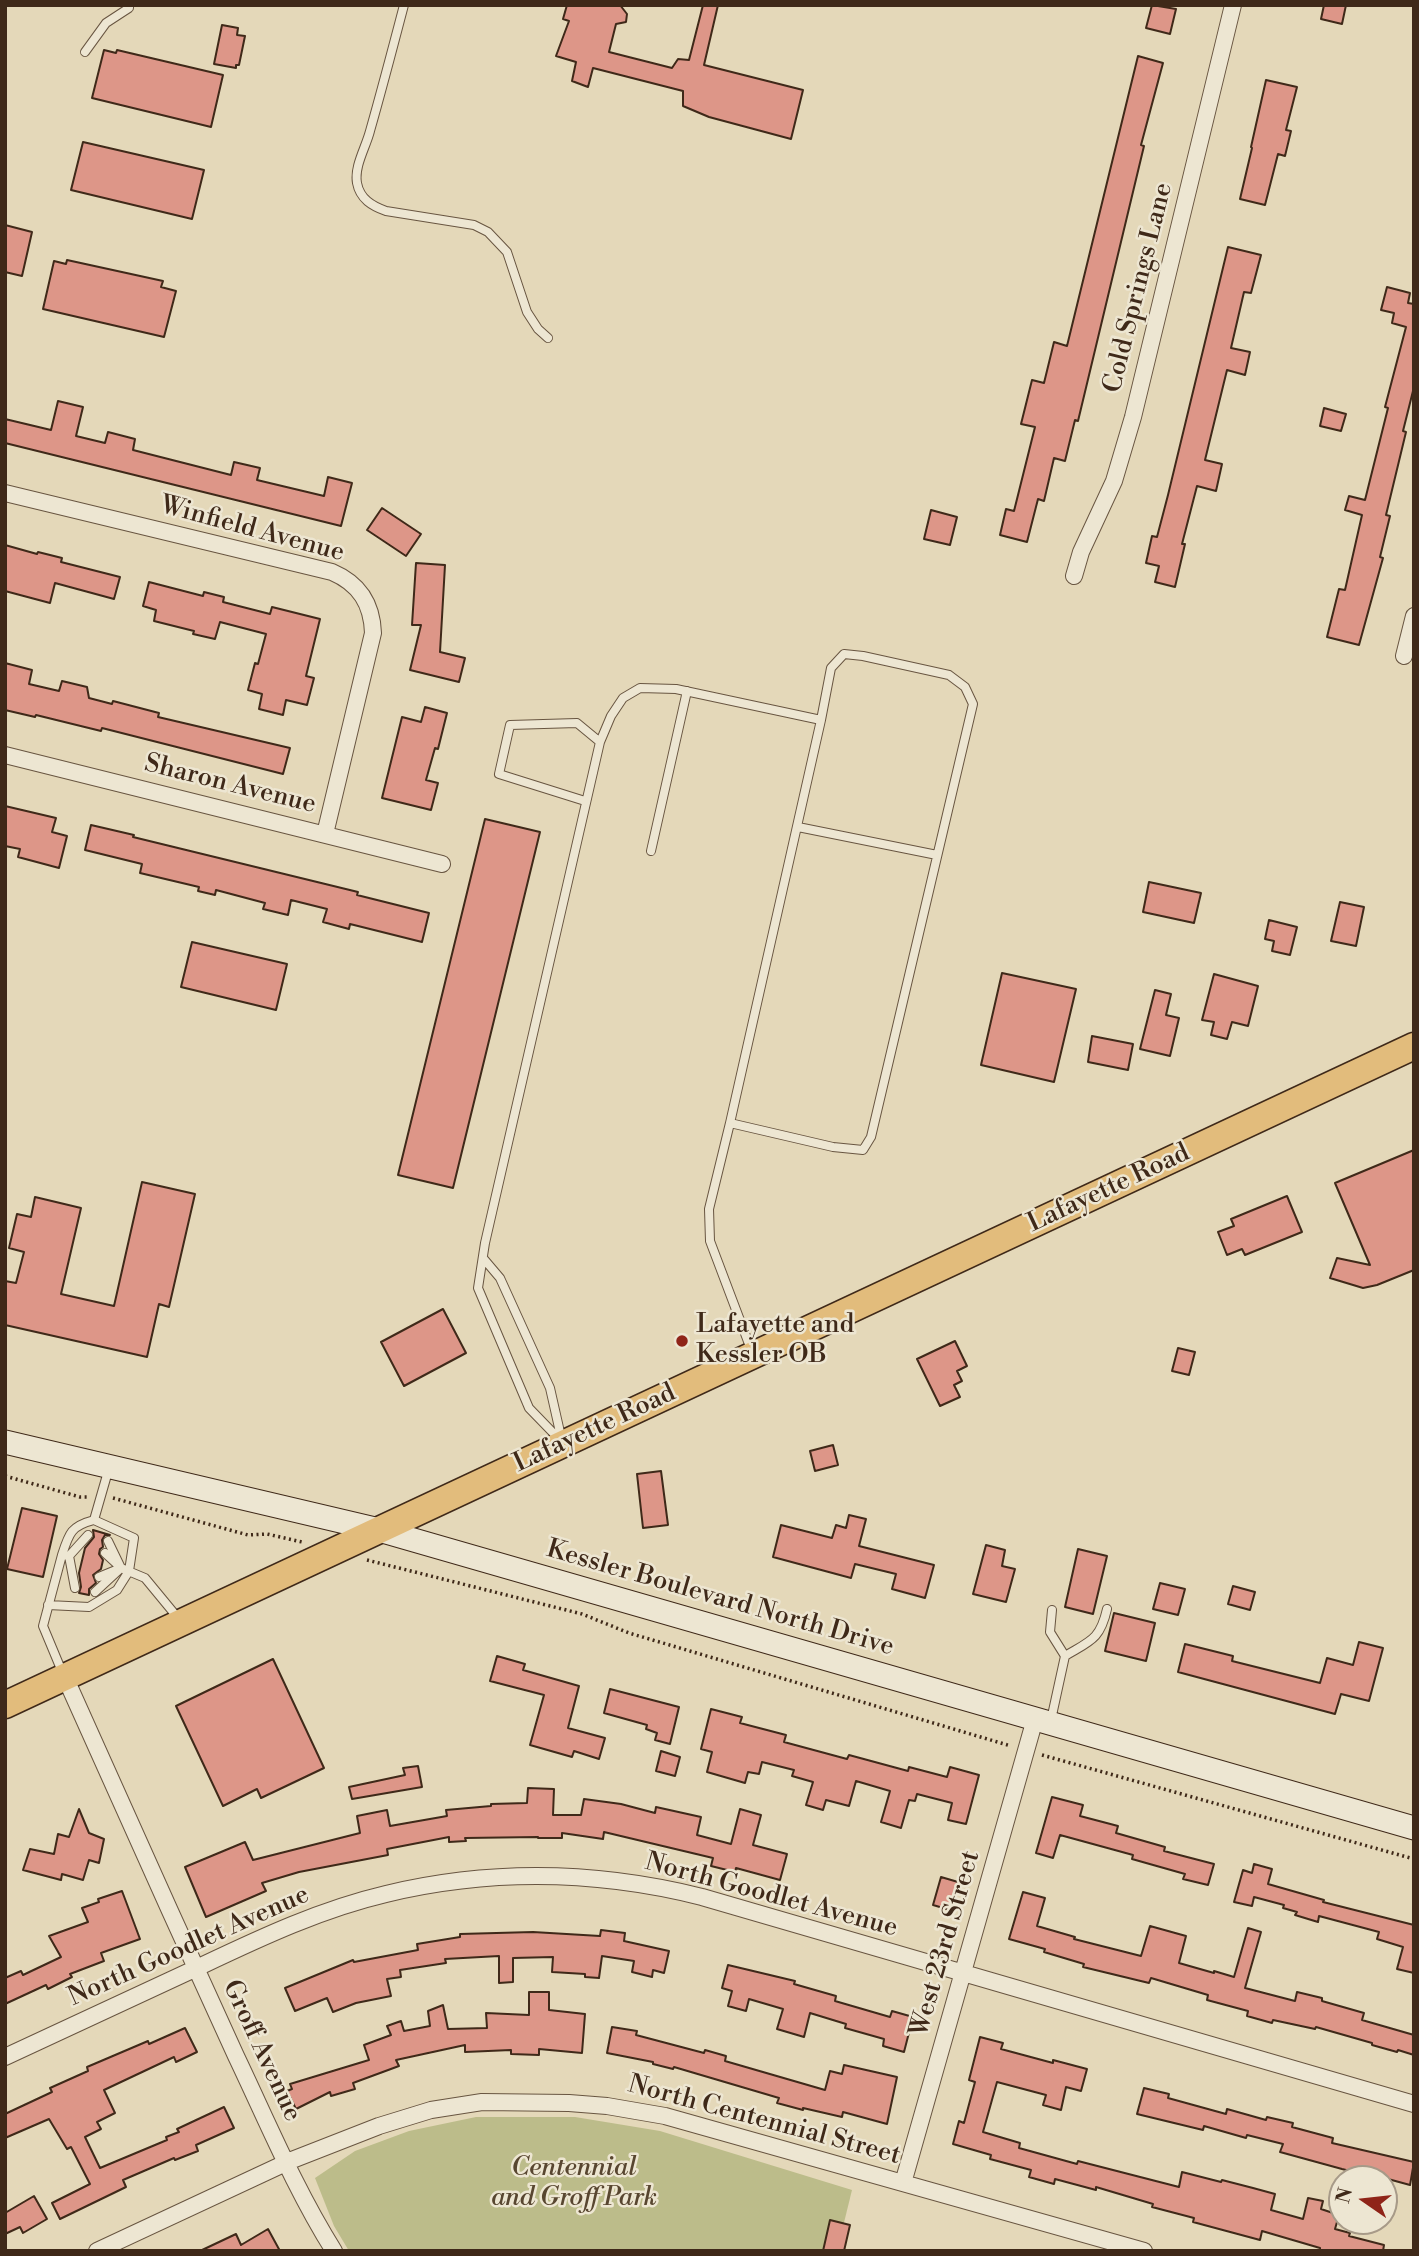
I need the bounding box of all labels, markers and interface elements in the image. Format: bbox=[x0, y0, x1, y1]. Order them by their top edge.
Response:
street label: Cold Springs Lane bbox=[1098, 180, 1180, 396]
street label: Winfield Avenue bbox=[157, 490, 347, 570]
street label: Sharon Avenue bbox=[141, 749, 319, 821]
street label: Lafayette Road bbox=[1023, 1138, 1195, 1240]
place label: Lafayette and Kessler OB bbox=[696, 1310, 854, 1372]
marker: Lafayette and Kessler OB bbox=[674, 1333, 690, 1349]
street label: Lafayette Road bbox=[509, 1378, 681, 1480]
street label: Kessler Boulevard North Drive bbox=[543, 1534, 897, 1664]
street label: North Goodlet Avenue bbox=[641, 1847, 901, 1945]
street label: West 23rd Street bbox=[905, 1847, 987, 2041]
street label: North Goodlet Avenue bbox=[64, 1880, 314, 2014]
street label: Groff Avenue bbox=[215, 1975, 307, 2127]
street label: North Centennial Street bbox=[624, 2070, 904, 2172]
park label: Centennial and Groff Park bbox=[491, 2153, 657, 2214]
north arrow bbox=[1328, 2165, 1398, 2235]
text: N bbox=[1331, 2185, 1358, 2206]

